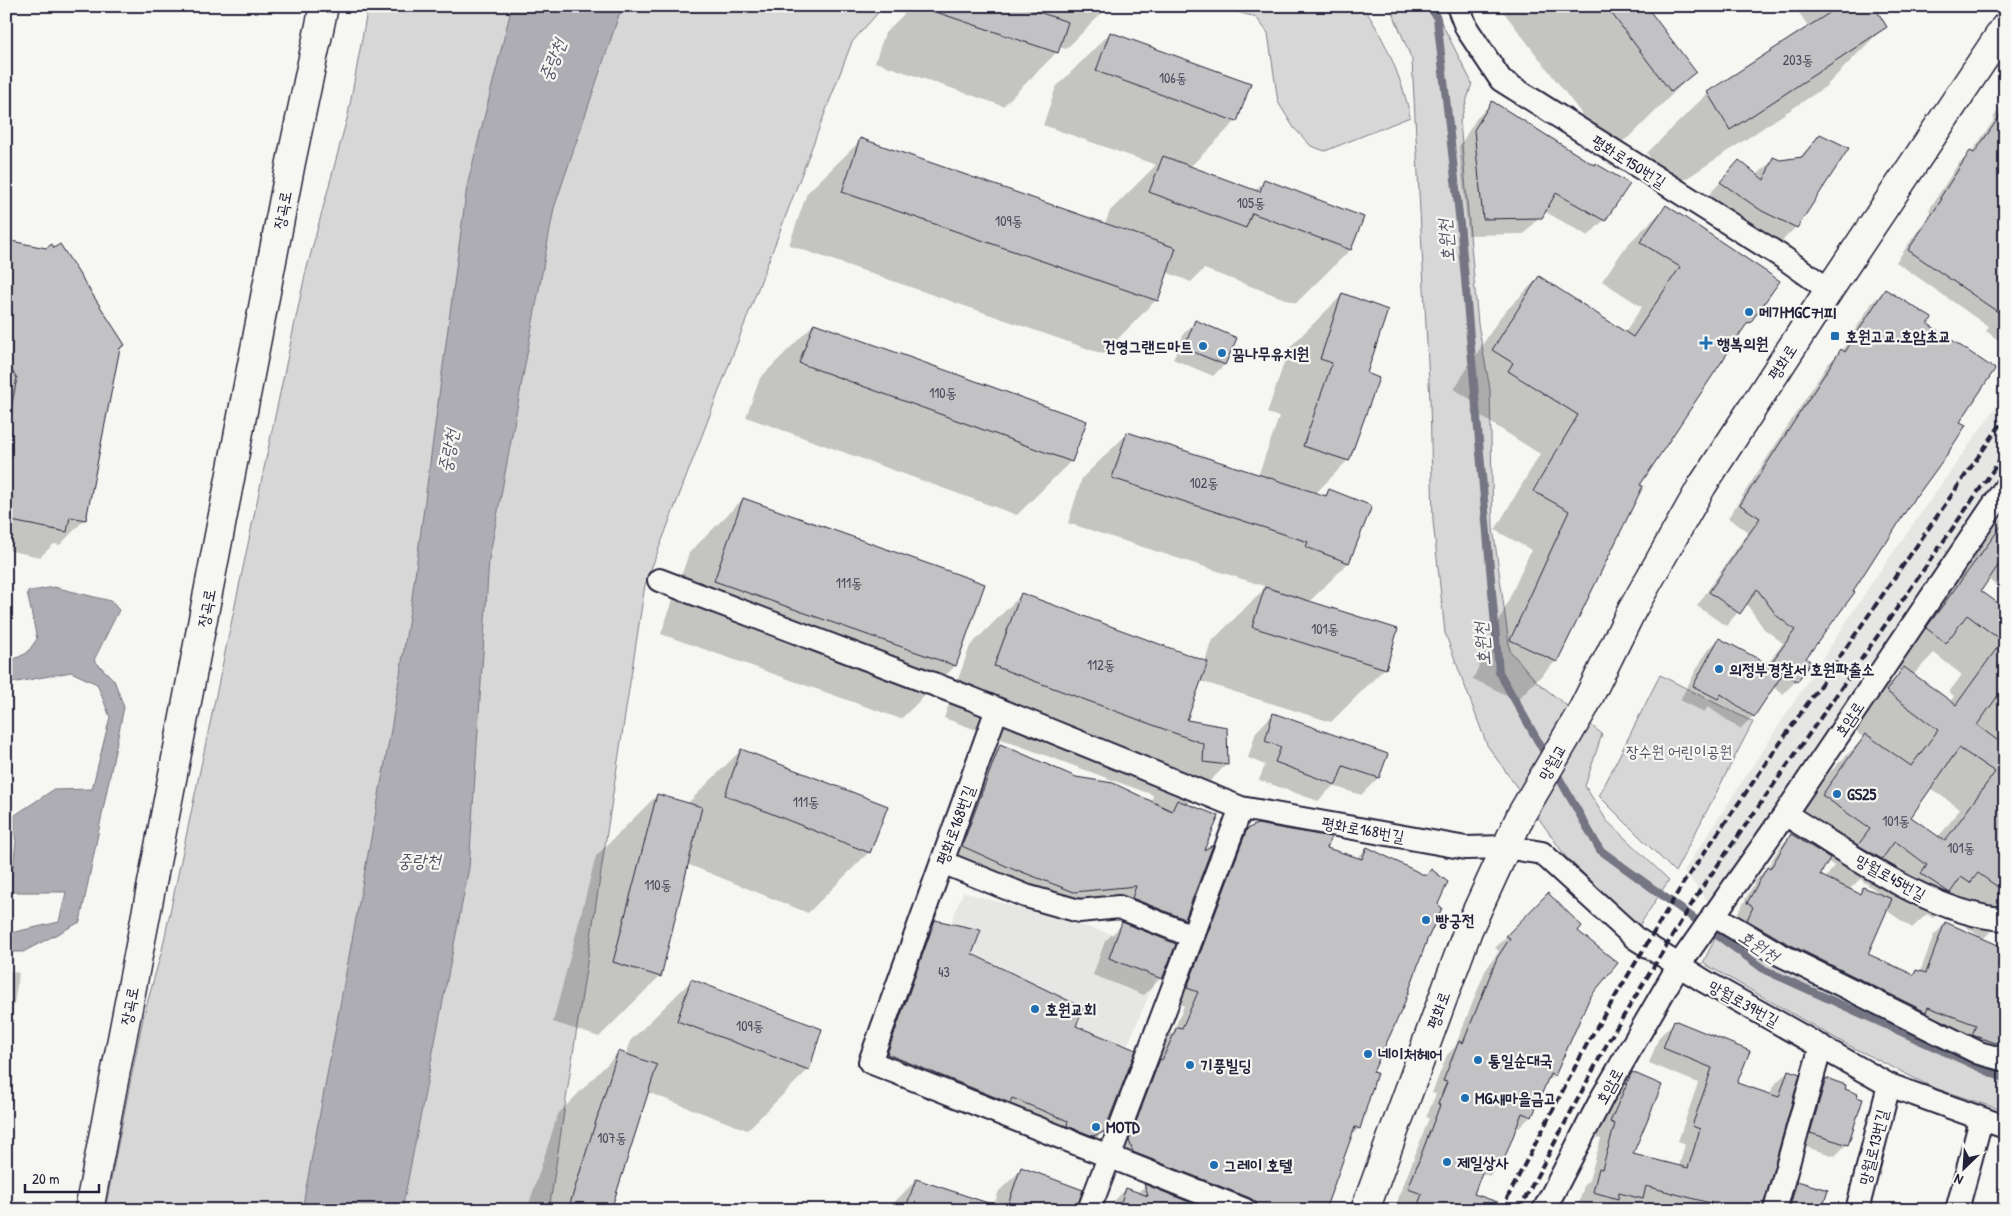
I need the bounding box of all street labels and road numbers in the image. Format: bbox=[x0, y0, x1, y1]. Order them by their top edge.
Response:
street label: 평화로150번길 bbox=[1587, 129, 1671, 193]
street label: 장곡로 bbox=[268, 189, 296, 231]
street label: 평화로 bbox=[1762, 340, 1802, 384]
street label: 장곡로 bbox=[192, 587, 220, 629]
street label: 호암로 bbox=[1829, 697, 1869, 741]
street label: 망월교 bbox=[1533, 740, 1571, 784]
street label: 평화로168번길 bbox=[930, 782, 980, 868]
street label: 평화로168번길 bbox=[1320, 811, 1406, 847]
street label: 망월로45번길 bbox=[1852, 849, 1930, 905]
street label: 망월로39번길 bbox=[1705, 975, 1783, 1031]
street label: 장곡로 bbox=[115, 985, 143, 1027]
street label: 평화로 bbox=[1421, 988, 1455, 1032]
street label: 호암로 bbox=[1590, 1064, 1628, 1108]
street label: 망월로13번길 bbox=[1853, 1107, 1893, 1187]

